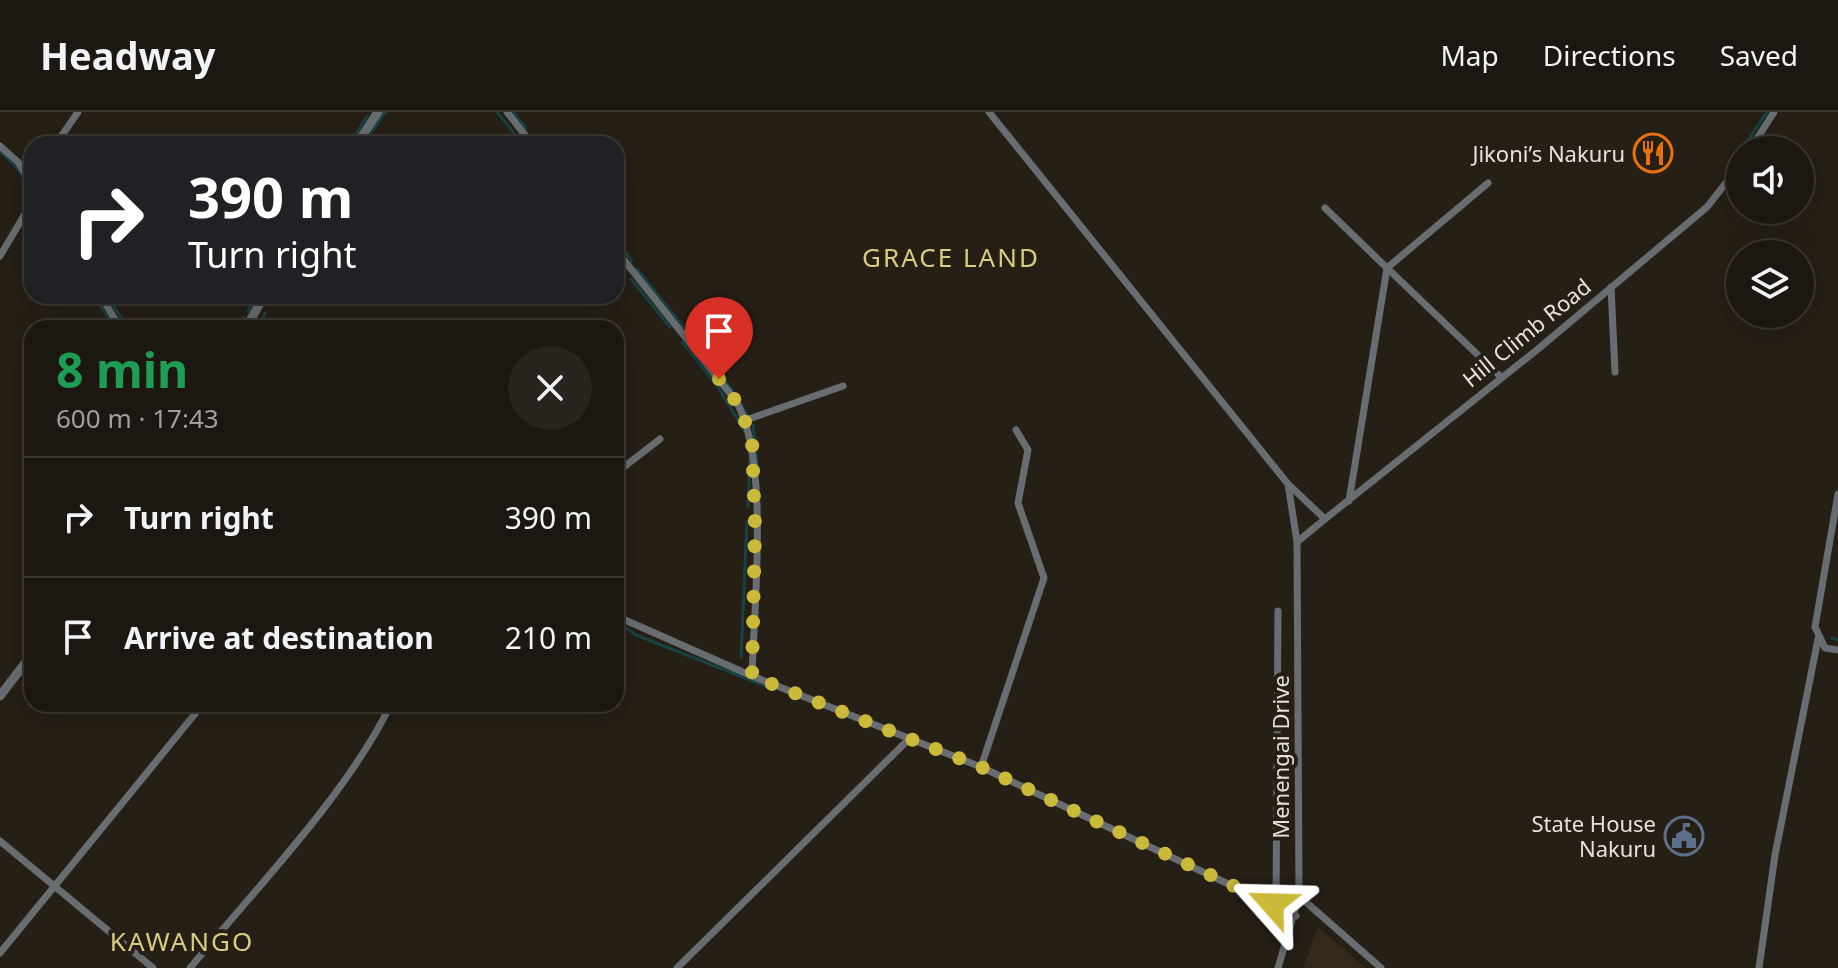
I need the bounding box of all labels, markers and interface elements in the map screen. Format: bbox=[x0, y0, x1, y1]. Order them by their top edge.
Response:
text: Headway bbox=[40, 29, 216, 81]
text: Map bbox=[1440, 36, 1499, 74]
text: Directions bbox=[1543, 36, 1676, 74]
text: Saved bbox=[1720, 36, 1798, 74]
restaurant icon: Jikoni’s Nakuru bbox=[1632, 132, 1674, 174]
map controls bbox=[1726, 136, 1814, 328]
button: sound bbox=[1726, 136, 1814, 224]
place label: Jikoni’s Nakuru bbox=[1470, 138, 1625, 168]
text: 390 m bbox=[188, 158, 353, 234]
icon: right bbox=[56, 168, 160, 272]
text: Turn right bbox=[188, 230, 356, 279]
district label: GRACE LAND bbox=[862, 239, 1040, 275]
button: layers bbox=[1726, 240, 1814, 328]
street label: Hill Climb Road bbox=[1456, 271, 1596, 393]
pin bbox=[685, 297, 753, 379]
icon: arrive bbox=[697, 309, 741, 353]
text: 8 min bbox=[56, 337, 188, 402]
button: close bbox=[508, 346, 592, 430]
text: 600 m · 17:43 bbox=[56, 400, 219, 436]
icon: right bbox=[56, 495, 100, 539]
text: Turn right bbox=[124, 497, 274, 538]
text: 390 m bbox=[505, 497, 592, 538]
icon: arrive bbox=[56, 615, 100, 659]
text: Arrive at destination bbox=[124, 617, 434, 658]
text: 210 m bbox=[505, 617, 592, 658]
street label: Menengai Drive bbox=[1265, 675, 1295, 839]
place label: State House Nakuru bbox=[1531, 808, 1656, 863]
public building icon: State House Nakuru bbox=[1663, 815, 1705, 857]
position arrow bbox=[1230, 862, 1314, 946]
district label: KAWANGO bbox=[110, 923, 254, 959]

